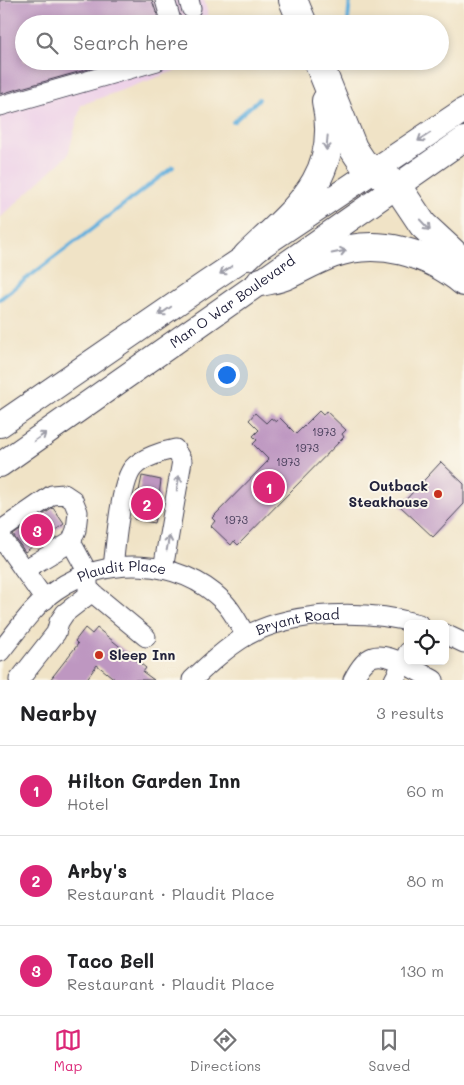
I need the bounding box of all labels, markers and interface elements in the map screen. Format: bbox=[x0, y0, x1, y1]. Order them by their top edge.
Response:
search box bbox=[15, 15, 449, 70]
icon: search bbox=[33, 29, 61, 57]
text: Search here bbox=[73, 30, 189, 55]
one-way arrow bbox=[417, 132, 431, 142]
one-way arrow bbox=[323, 135, 332, 151]
one-way arrow bbox=[419, 219, 431, 232]
one-way arrow bbox=[330, 247, 346, 257]
street label: Man O War Boulevard bbox=[166, 251, 299, 352]
one-way arrow bbox=[219, 265, 233, 275]
one-way arrow bbox=[158, 306, 172, 316]
your location bbox=[214, 362, 240, 388]
house number: 1973 bbox=[312, 424, 337, 439]
one-way arrow bbox=[33, 432, 47, 442]
house number: 1973 bbox=[295, 440, 320, 455]
house number: 1973 bbox=[276, 454, 301, 469]
pin: 1 bbox=[253, 468, 285, 506]
one-way arrow bbox=[174, 475, 184, 491]
place label: Outback Steakhouse bbox=[348, 476, 428, 511]
pin: 2 bbox=[131, 485, 163, 523]
marker: Outback Steakhouse bbox=[432, 488, 444, 500]
pin: 3 bbox=[21, 511, 53, 549]
house number: 1973 bbox=[224, 512, 249, 527]
one-way arrow bbox=[163, 536, 173, 552]
street label: Plaudit Place bbox=[74, 556, 168, 586]
street label: Bryant Road bbox=[253, 604, 340, 639]
map controls bbox=[404, 620, 449, 665]
button: locate bbox=[404, 620, 449, 665]
place label: Sleep Inn bbox=[109, 645, 175, 664]
marker: Sleep Inn bbox=[93, 649, 105, 661]
text: Nearby bbox=[20, 699, 97, 726]
text: 3 results bbox=[376, 702, 444, 723]
text: Hilton Garden Inn bbox=[67, 768, 240, 793]
text: 1 bbox=[32, 780, 40, 801]
text: 60 m bbox=[407, 780, 444, 801]
text: Hotel bbox=[67, 793, 109, 814]
text: Arby's bbox=[67, 858, 127, 883]
text: 2 bbox=[32, 870, 40, 891]
text: 80 m bbox=[407, 870, 444, 891]
text: Restaurant · Plaudit Place bbox=[67, 883, 275, 904]
text: Taco Bell bbox=[67, 948, 154, 973]
text: 3 bbox=[31, 960, 41, 981]
text: 130 m bbox=[400, 960, 444, 981]
text: Restaurant · Plaudit Place bbox=[67, 973, 275, 994]
tab: Map bbox=[54, 1026, 82, 1075]
tab: Directions bbox=[190, 1026, 261, 1075]
tab: Saved bbox=[369, 1026, 410, 1075]

